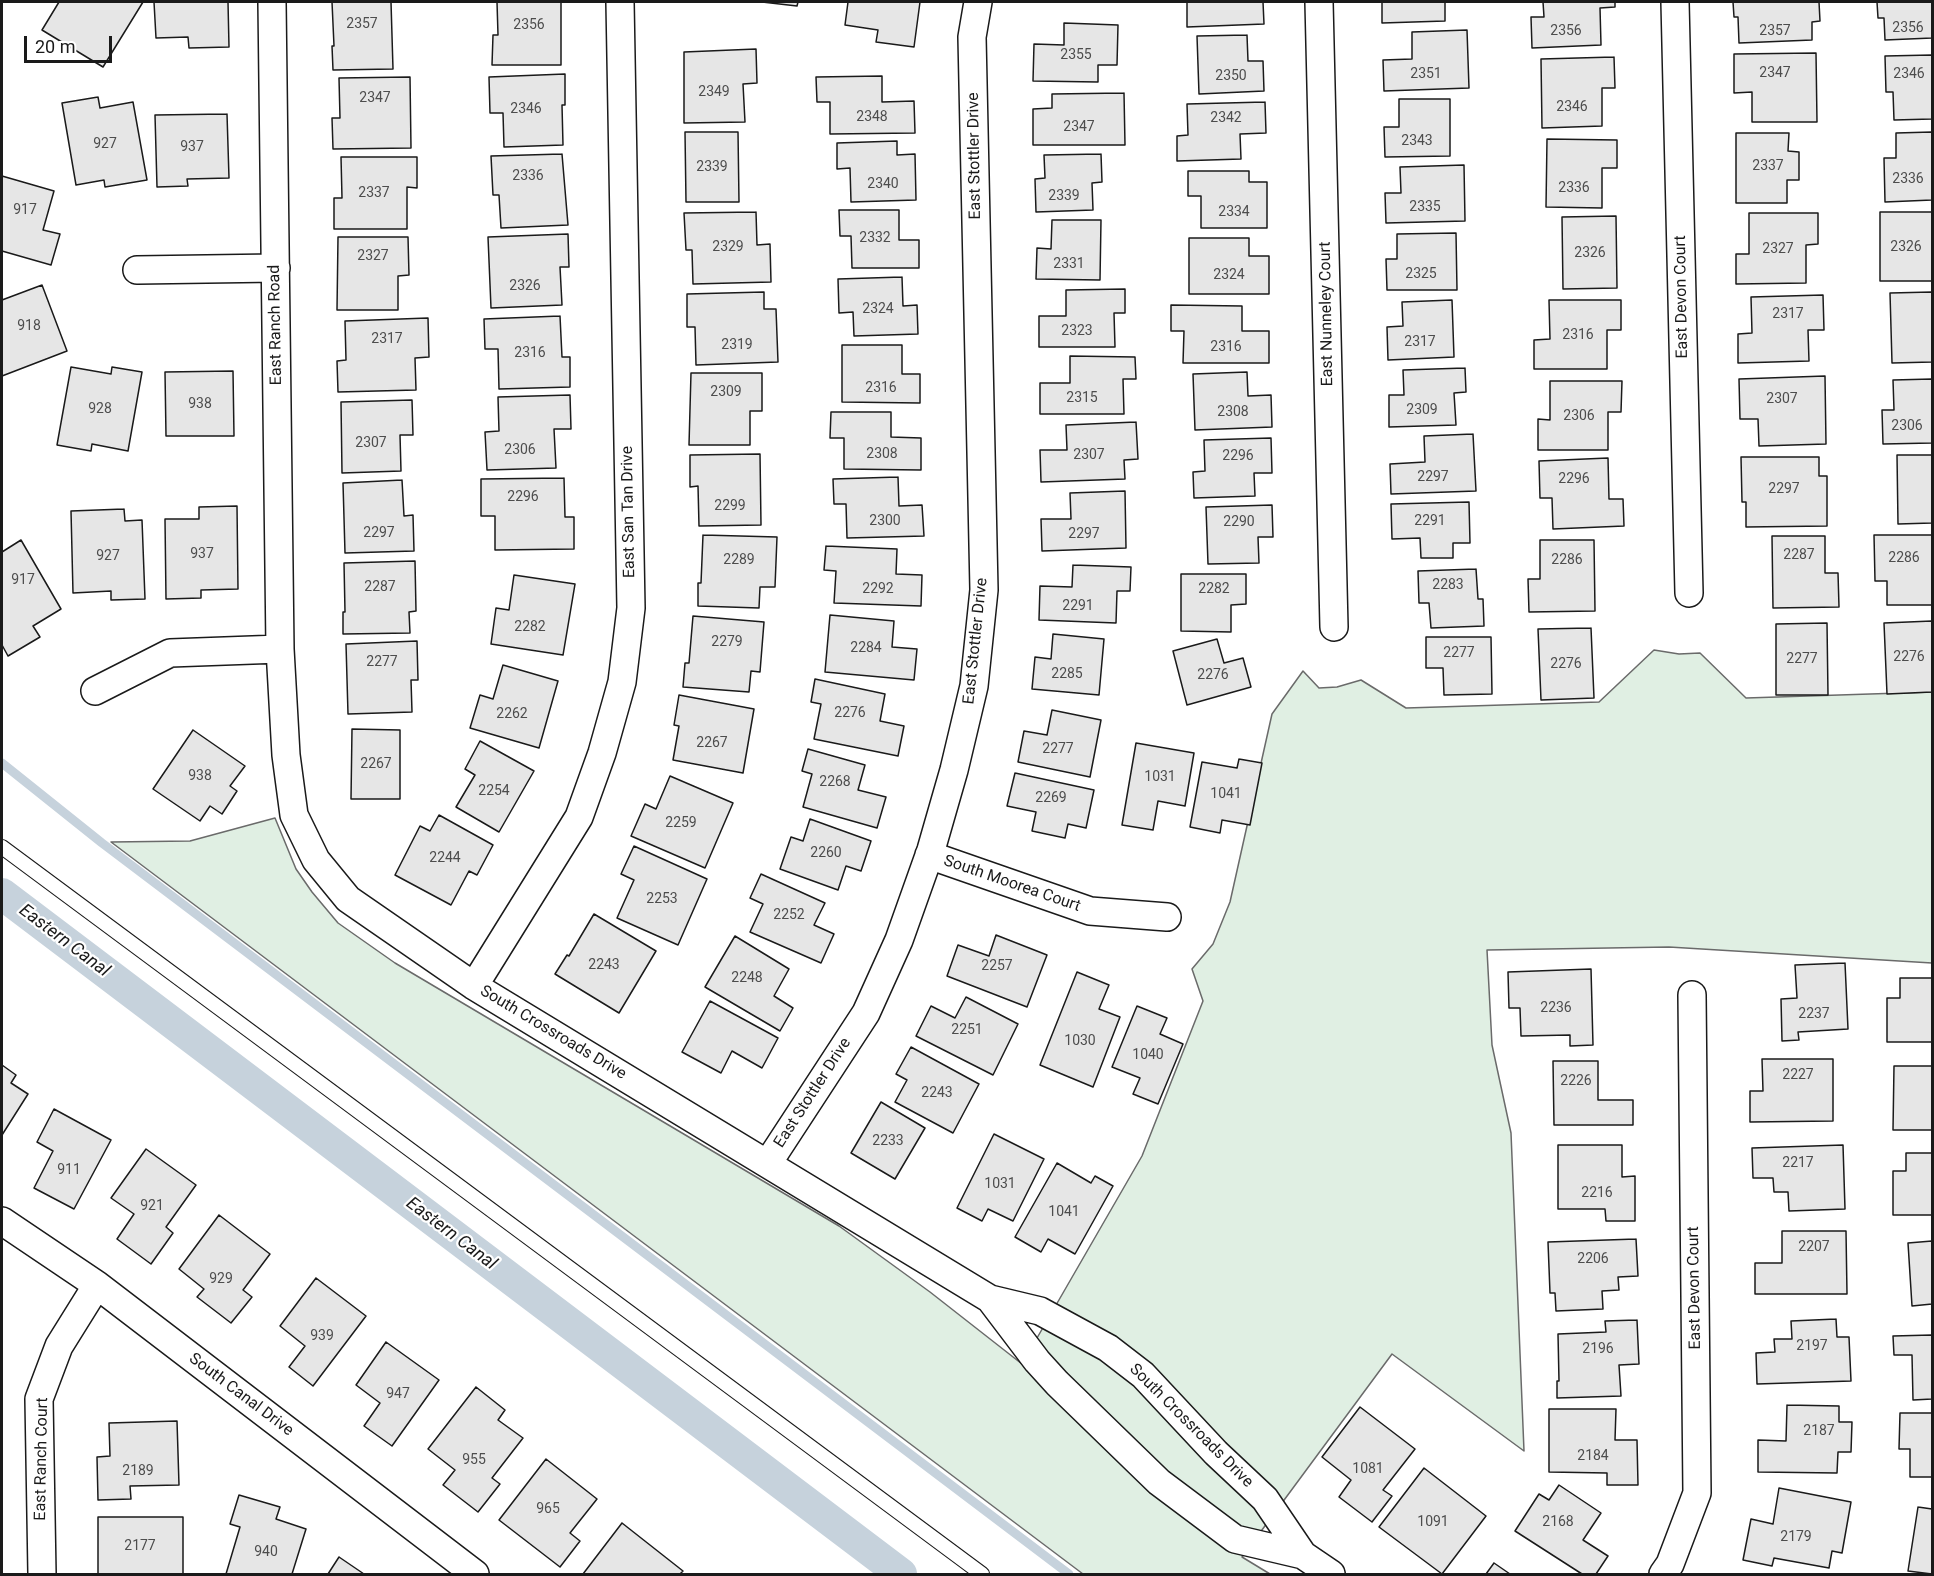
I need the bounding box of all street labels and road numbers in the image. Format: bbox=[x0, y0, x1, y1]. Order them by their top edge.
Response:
street label: East Stottler Drive bbox=[964, 92, 986, 220]
street label: East Devon Court bbox=[1671, 235, 1693, 359]
street label: East Nunneley Court bbox=[1316, 241, 1338, 387]
street label: East Ranch Road bbox=[265, 265, 287, 385]
street label: East San Tan Drive bbox=[618, 446, 640, 578]
street label: East Stottler Drive bbox=[960, 577, 992, 705]
street label: South Moorea Court bbox=[941, 852, 1083, 916]
street label: South Crossroads Drive bbox=[476, 982, 630, 1084]
street label: East Stottler Drive bbox=[770, 1034, 856, 1152]
street label: East Devon Court bbox=[1684, 1226, 1706, 1350]
street label: South Canal Drive bbox=[185, 1349, 297, 1441]
street label: South Crossroads Drive bbox=[1125, 1360, 1257, 1492]
street label: East Ranch Court bbox=[31, 1397, 53, 1521]

